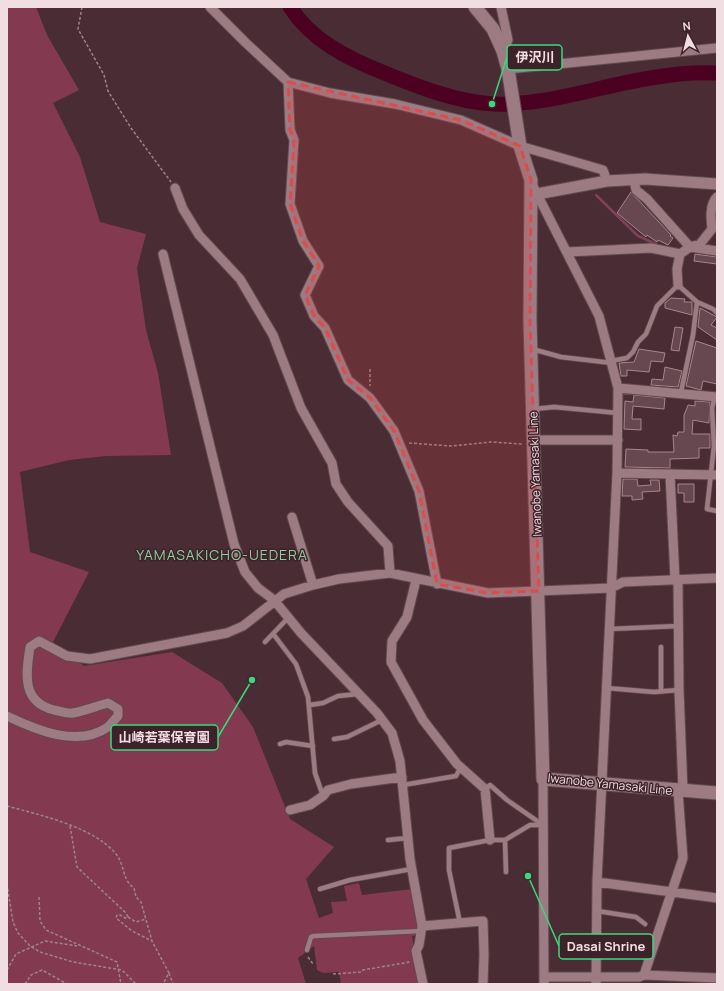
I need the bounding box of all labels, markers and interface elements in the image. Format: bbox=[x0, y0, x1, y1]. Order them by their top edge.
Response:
north arrow bbox=[668, 16, 708, 56]
text: N bbox=[682, 18, 692, 34]
callout: 伊沢川 bbox=[507, 45, 562, 70]
text: 伊沢川 bbox=[515, 48, 555, 66]
street label: Iwanobe Yamasaki Line bbox=[524, 411, 546, 537]
district label: YAMASAKICHO-UEDERA bbox=[136, 545, 308, 564]
callout: 山崎若葉保育園 bbox=[111, 725, 218, 750]
text: 山崎若葉保育園 bbox=[118, 728, 210, 746]
street label: Iwanobe Yamasaki Line bbox=[547, 769, 673, 799]
callout: Dasai Shrine bbox=[559, 934, 653, 959]
text: Dasai Shrine bbox=[567, 937, 646, 955]

